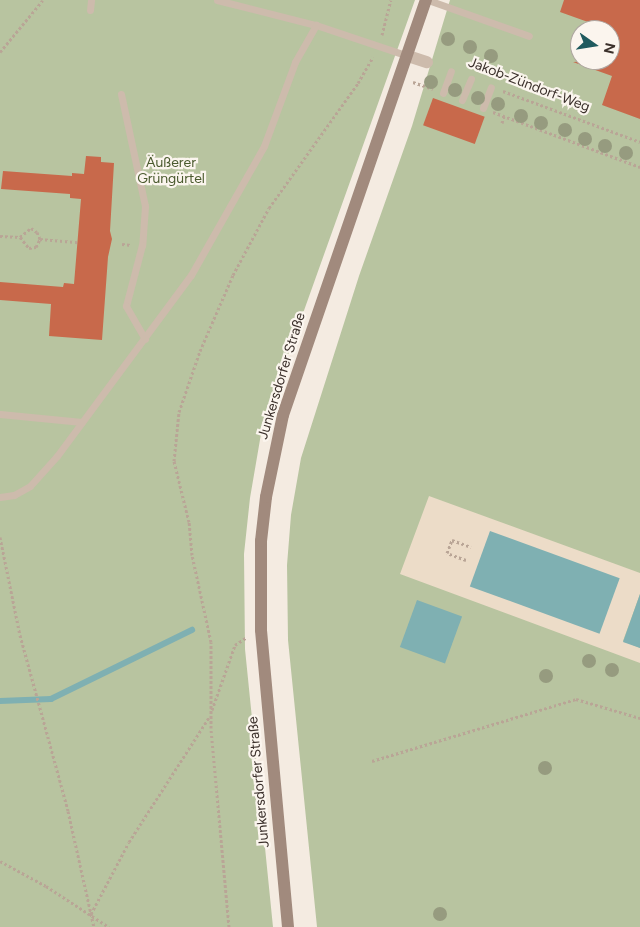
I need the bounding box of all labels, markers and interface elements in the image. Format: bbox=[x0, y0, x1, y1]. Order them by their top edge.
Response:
north arrow bbox=[570, 20, 620, 70]
text: N bbox=[600, 41, 619, 55]
street label: Jakob-Zündorf-Weg bbox=[466, 54, 592, 116]
park label: Äußerer Grüngürtel bbox=[137, 155, 205, 188]
street label: Junkersdorfer Straße bbox=[255, 311, 309, 441]
street label: Junkersdorfer Straße bbox=[245, 716, 273, 848]

